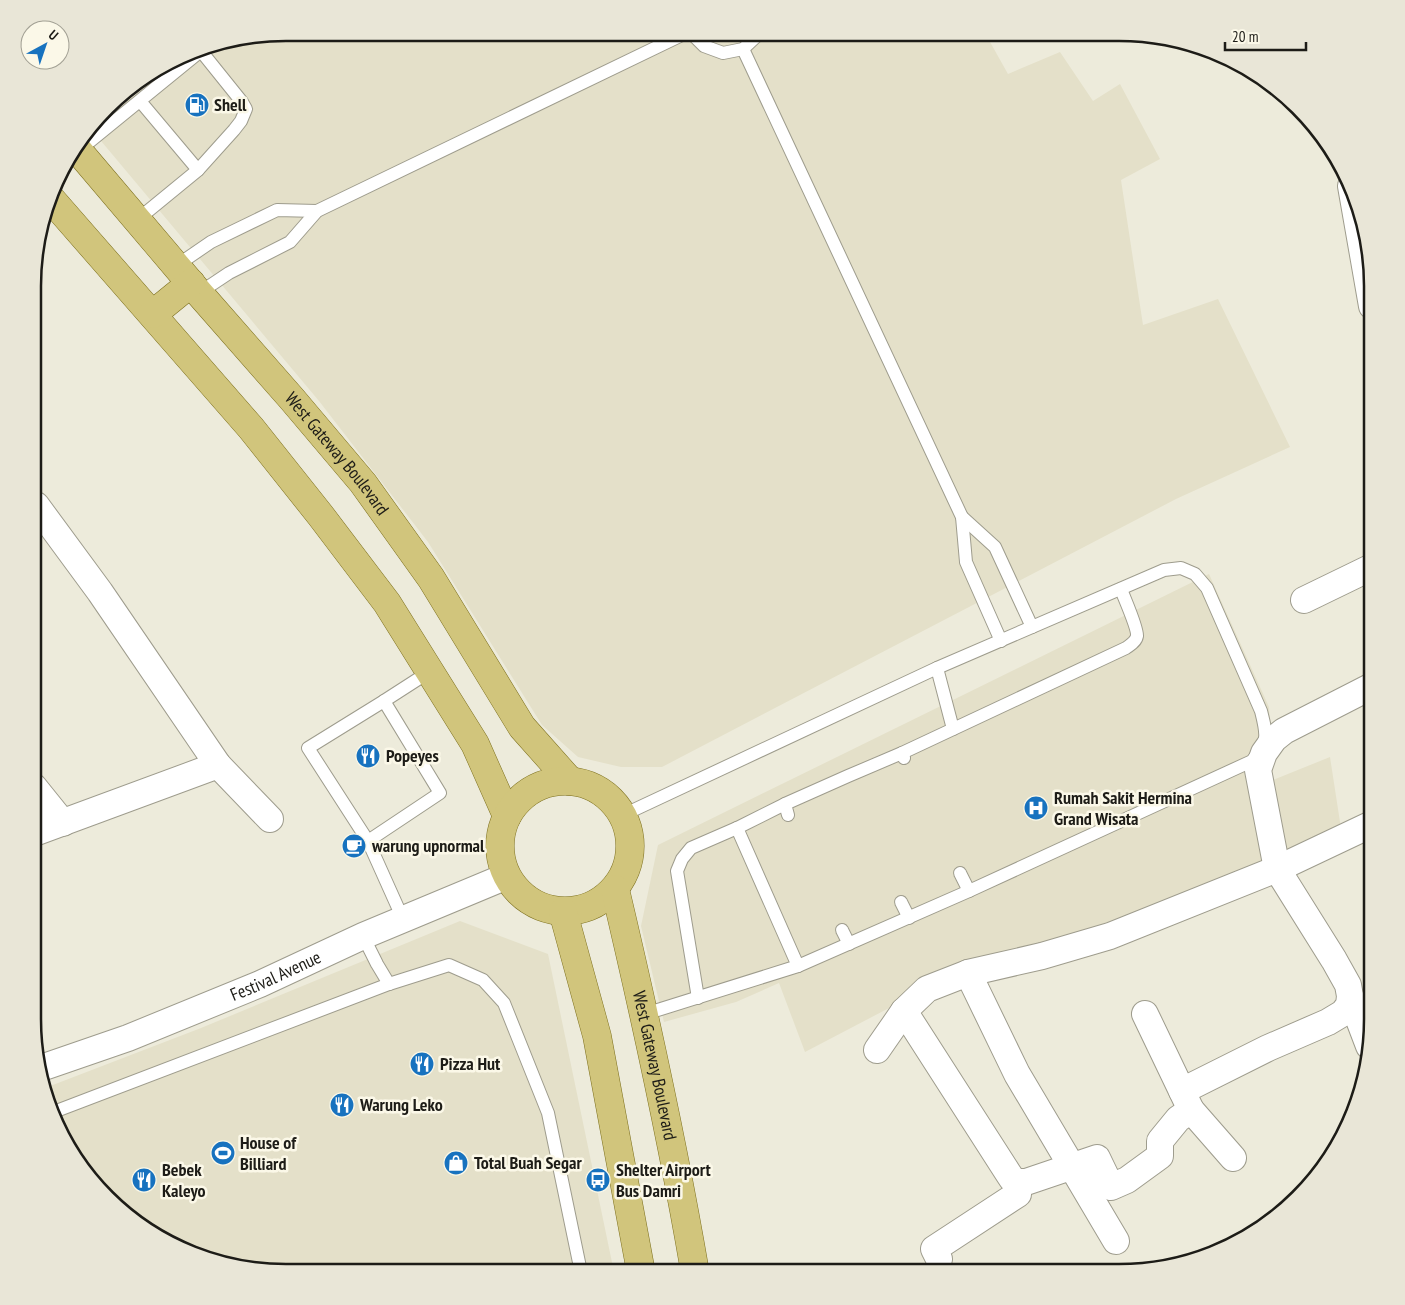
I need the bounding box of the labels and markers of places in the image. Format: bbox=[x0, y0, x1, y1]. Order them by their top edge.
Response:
fuel station icon: Shell bbox=[184, 92, 210, 118]
place label: Shell bbox=[214, 93, 247, 116]
restaurant icon: Popeyes bbox=[355, 743, 381, 769]
place label: Popeyes bbox=[386, 744, 439, 767]
place label: Rumah Sakit Hermina Grand Wisata bbox=[1054, 786, 1192, 830]
hospital icon: Rumah Sakit Hermina Grand Wisata bbox=[1023, 795, 1049, 821]
cafe icon: warung upnormal bbox=[341, 833, 367, 859]
place label: warung upnormal bbox=[371, 834, 485, 857]
restaurant icon: Pizza Hut bbox=[409, 1051, 435, 1077]
place label: Pizza Hut bbox=[440, 1052, 501, 1075]
restaurant icon: Warung Leko bbox=[329, 1092, 355, 1118]
place label: Warung Leko bbox=[359, 1093, 443, 1116]
place label: House of Billiard bbox=[240, 1131, 297, 1175]
sports icon: House of Billiard bbox=[210, 1140, 236, 1166]
shop icon: Total Buah Segar bbox=[443, 1150, 469, 1176]
place label: Total Buah Segar bbox=[474, 1151, 582, 1174]
place label: Bebek Kaleyo bbox=[162, 1158, 206, 1202]
place label: Shelter Airport Bus Damri bbox=[616, 1158, 711, 1202]
restaurant icon: Bebek Kaleyo bbox=[131, 1167, 157, 1193]
bus stop icon: Shelter Airport Bus Damri bbox=[585, 1167, 611, 1193]

